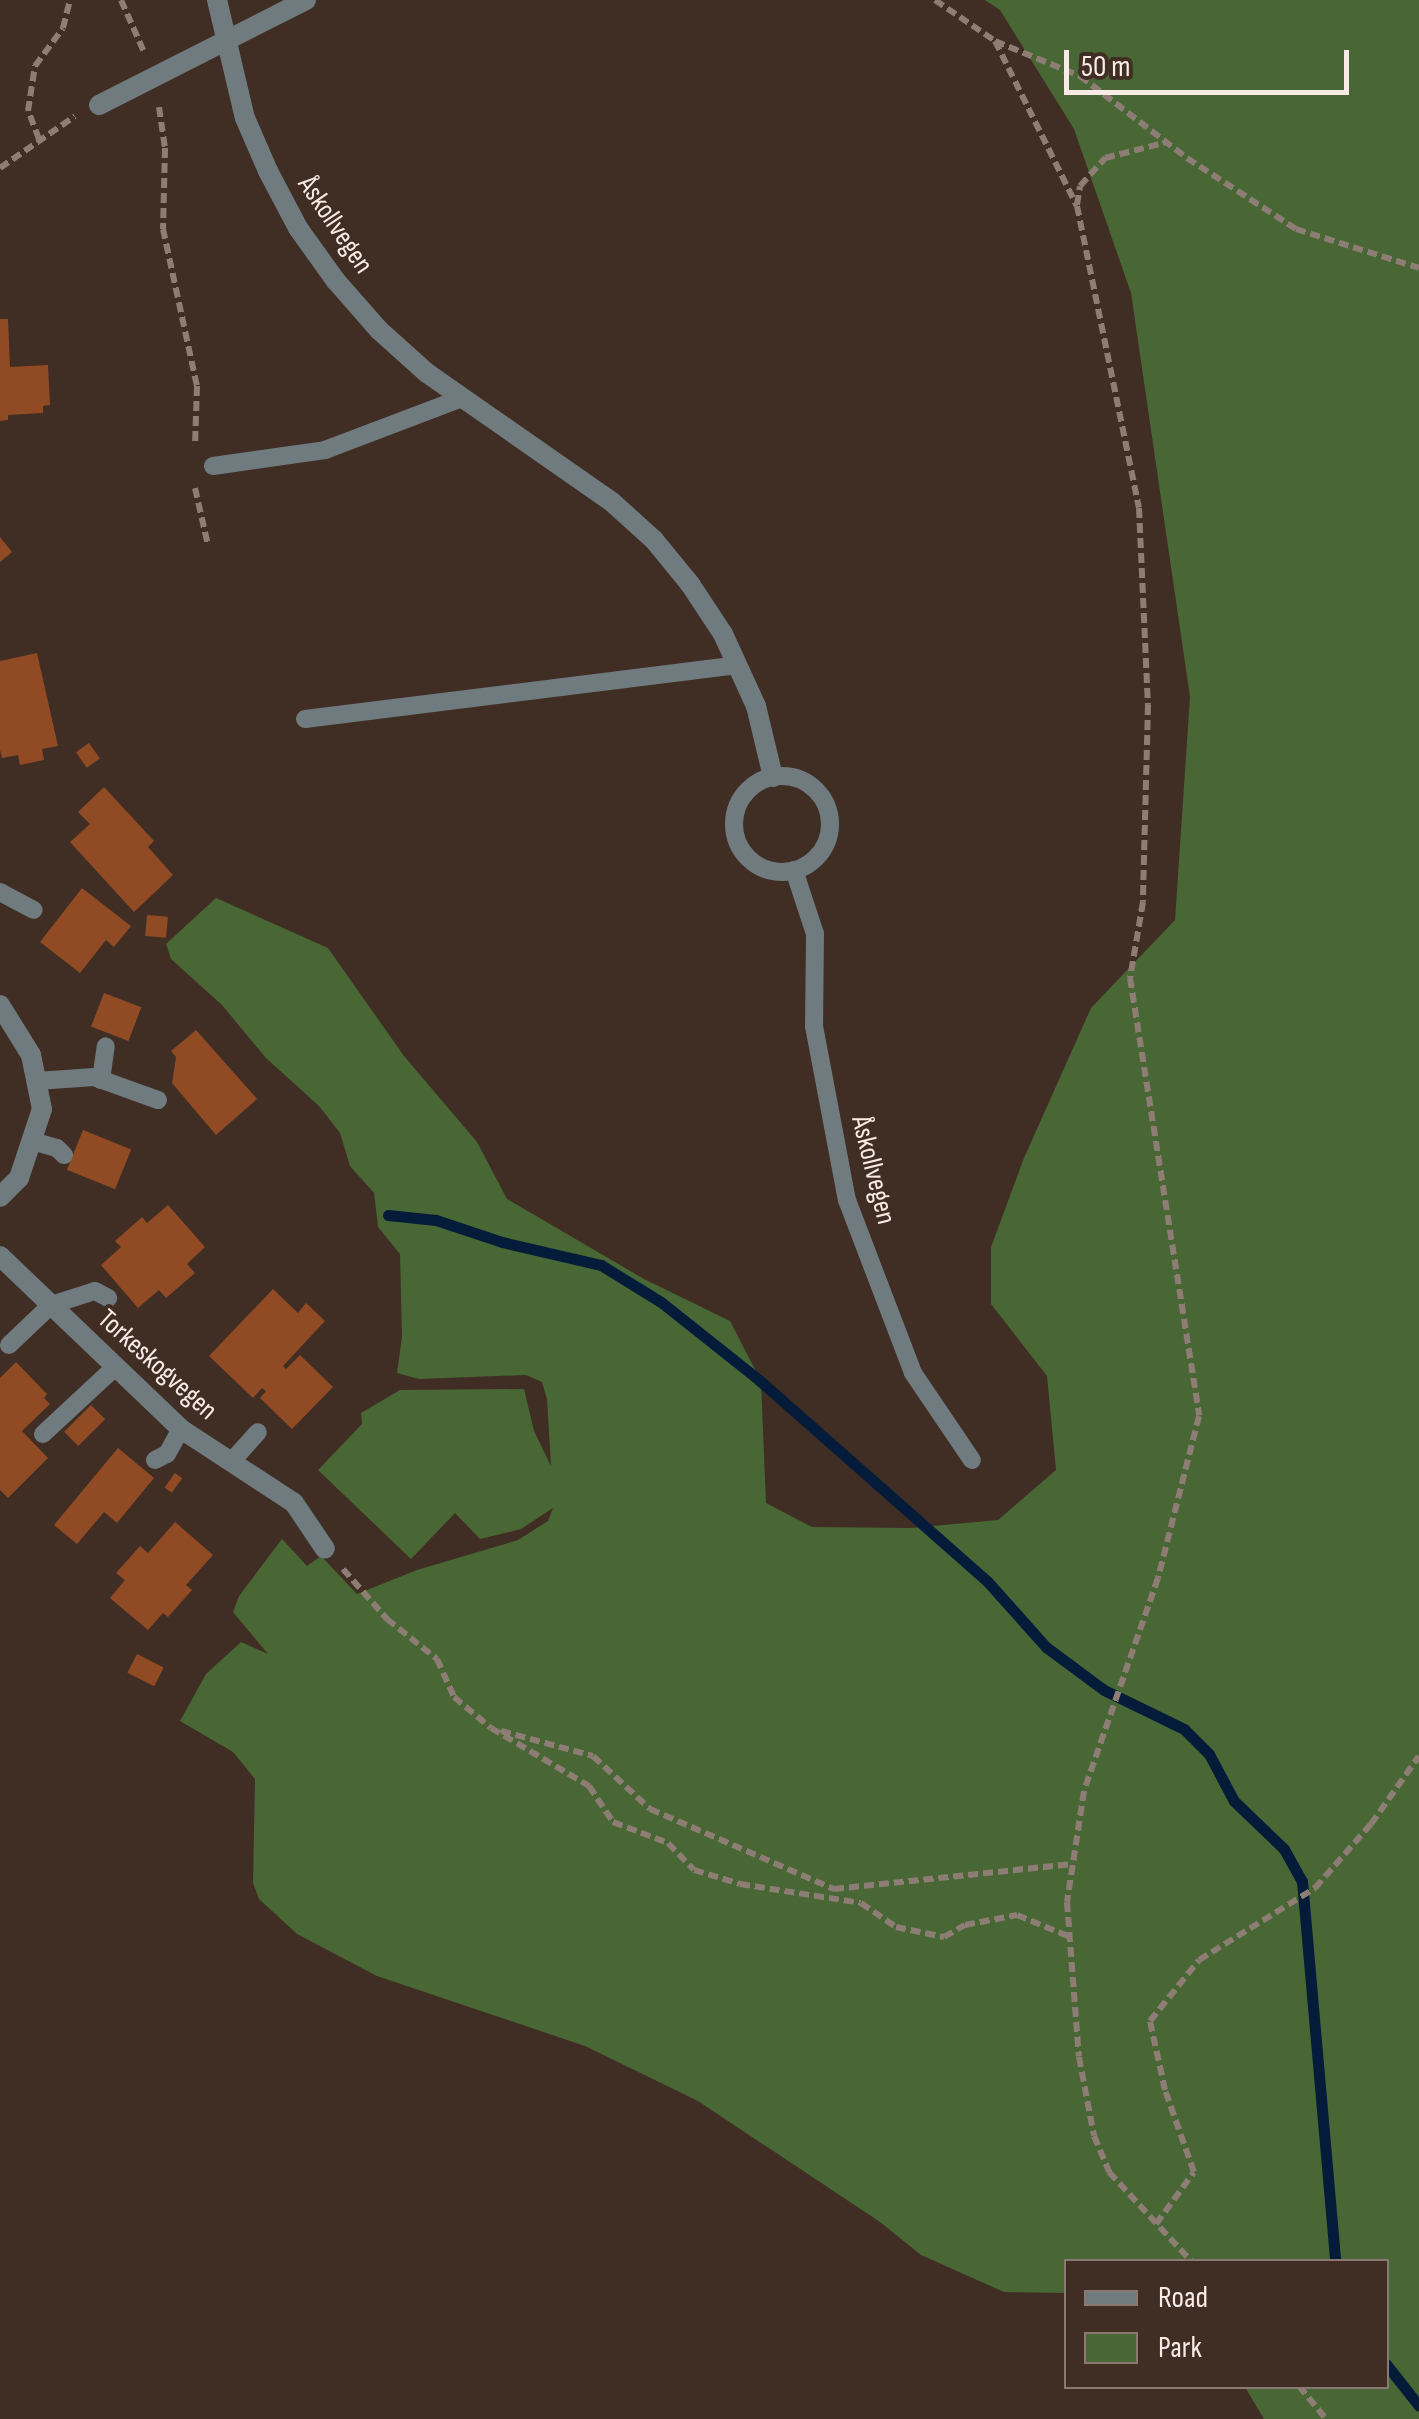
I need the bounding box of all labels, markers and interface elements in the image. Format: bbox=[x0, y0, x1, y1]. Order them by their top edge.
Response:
scale bar bbox=[1069, 30, 1354, 92]
text: 50 m bbox=[1081, 49, 1130, 85]
street label: Åskollvegen bbox=[290, 170, 380, 280]
street label: Åskollvegen bbox=[843, 1112, 903, 1228]
street label: Torkeskogvegen bbox=[90, 1303, 224, 1427]
legend bbox=[1064, 2259, 1389, 2389]
text: Road bbox=[1158, 2280, 1208, 2316]
text: Park bbox=[1158, 2330, 1202, 2366]

